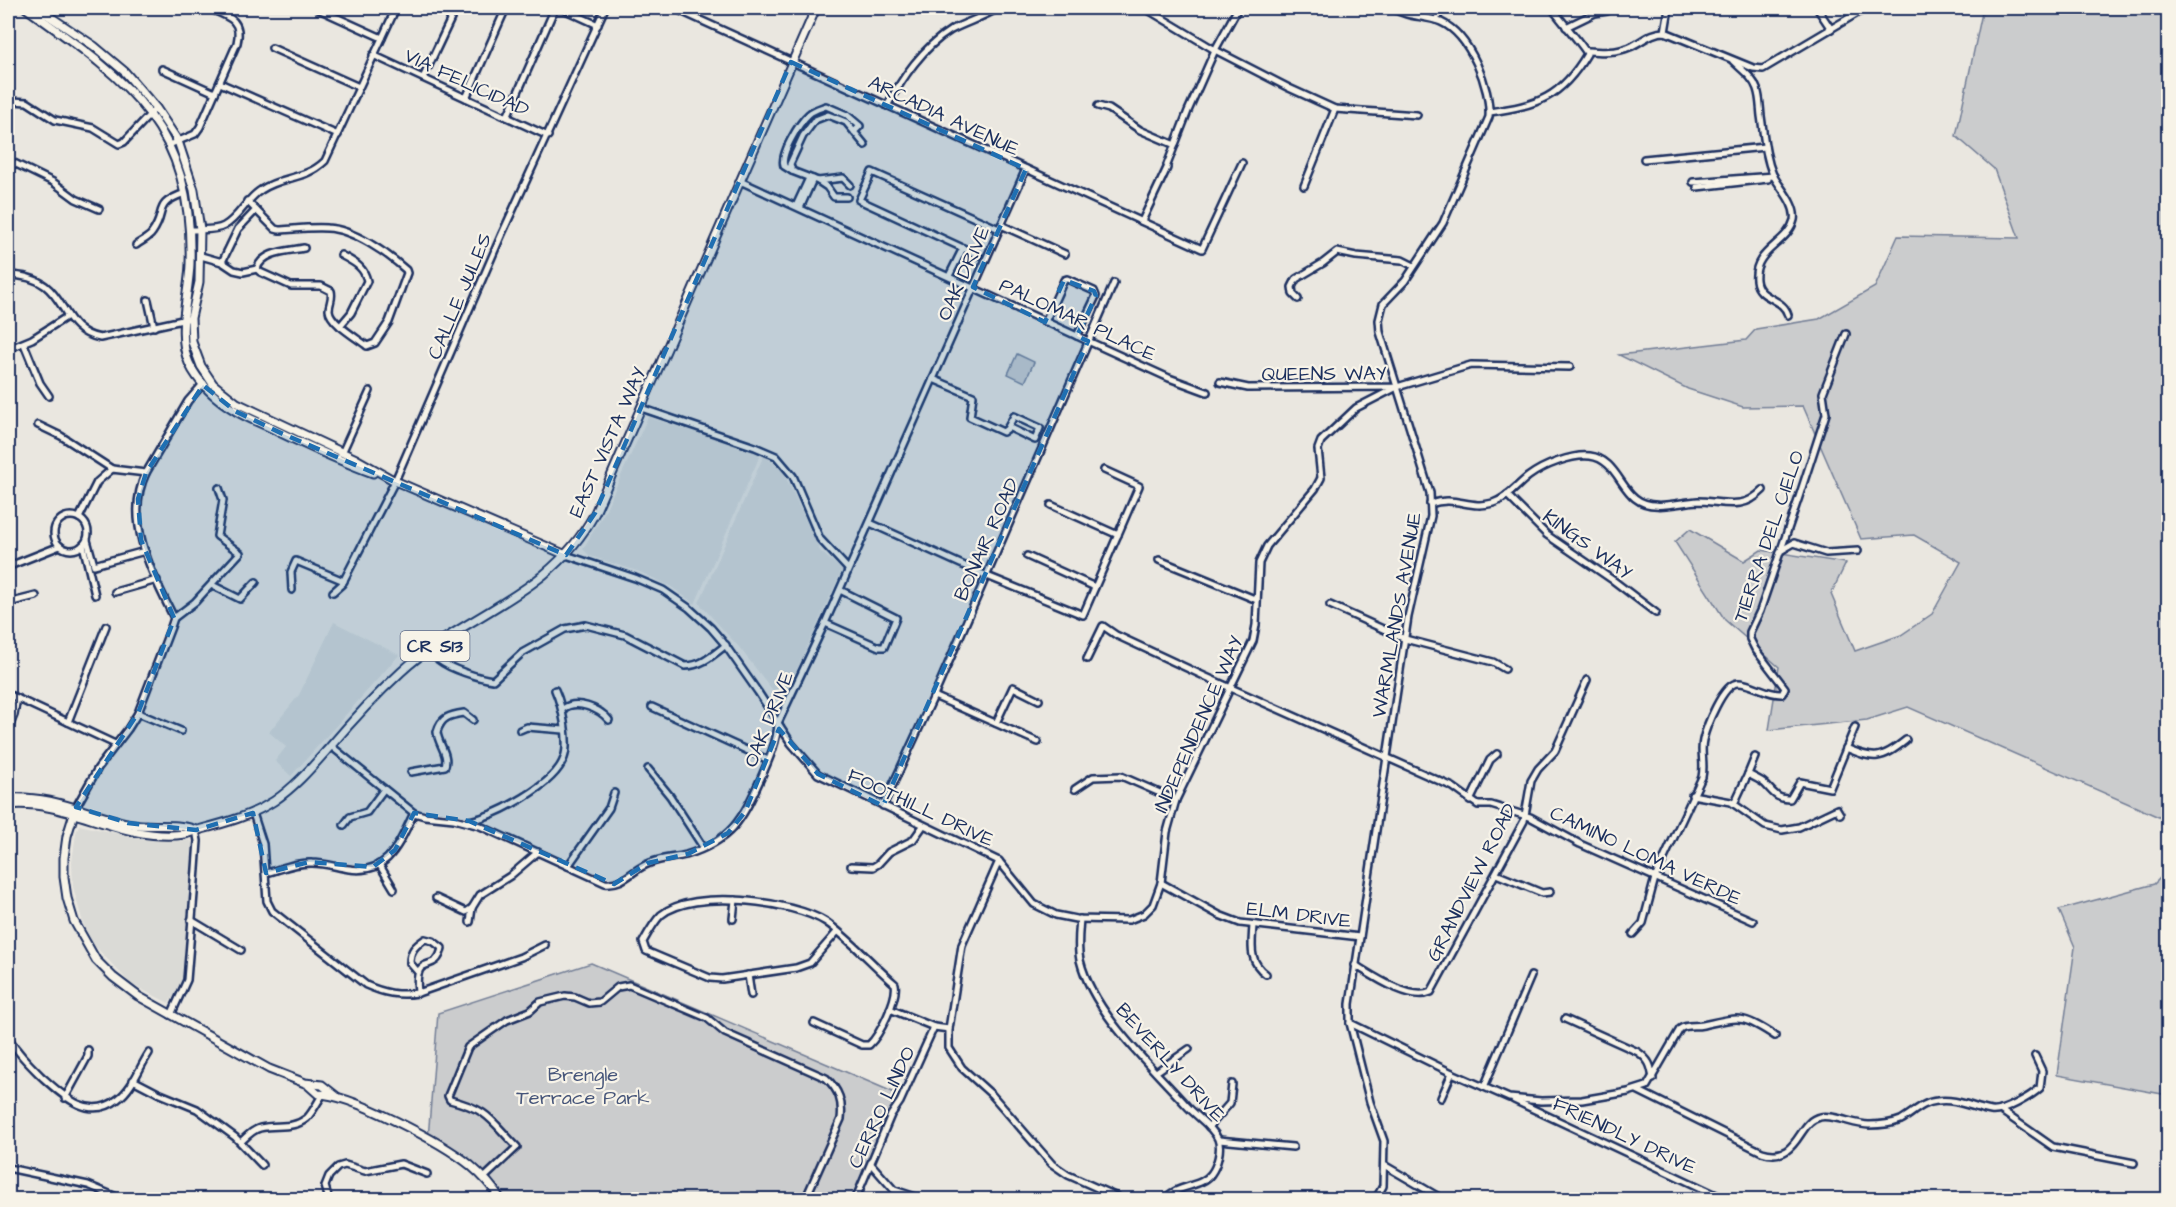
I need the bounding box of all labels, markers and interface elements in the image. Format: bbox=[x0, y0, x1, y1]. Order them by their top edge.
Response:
street label: VIA FELICIDAD bbox=[400, 42, 534, 124]
street label: ARCADIA AVENUE bbox=[863, 69, 1024, 163]
street label: OAK DRIVE bbox=[931, 221, 997, 325]
street label: CALLE JULES bbox=[421, 229, 499, 364]
street label: PALOMAR PLACE bbox=[995, 271, 1161, 369]
street label: QUEENS WAY bbox=[1262, 360, 1387, 388]
street label: EAST VISTA WAY bbox=[562, 362, 654, 522]
street label: TIERRA DEL CIELO bbox=[1726, 447, 1811, 626]
street label: BONAIR ROAD bbox=[947, 474, 1026, 605]
street label: KINGS WAY bbox=[1537, 503, 1638, 587]
street label: WARMLANDS AVENUE bbox=[1365, 510, 1429, 720]
road number: CR S13 bbox=[400, 631, 470, 661]
street label: INDEPENDENCE WAY bbox=[1147, 631, 1251, 817]
street label: OAK DRIVE bbox=[737, 667, 801, 771]
street label: FOOTHILL DRIVE bbox=[843, 762, 998, 854]
street label: GRANDVIEW ROAD bbox=[1420, 799, 1524, 966]
street label: CAMINO LOMA VERDE bbox=[1545, 799, 1746, 913]
street label: ELM DRIVE bbox=[1245, 895, 1353, 935]
street label: BEVERLY DRIVE bbox=[1109, 997, 1232, 1129]
street label: CERRO LINDO bbox=[841, 1042, 922, 1173]
park label: Brengle Terrace Park bbox=[516, 1061, 650, 1112]
street label: FRIENDLY DRIVE bbox=[1548, 1090, 1701, 1182]

